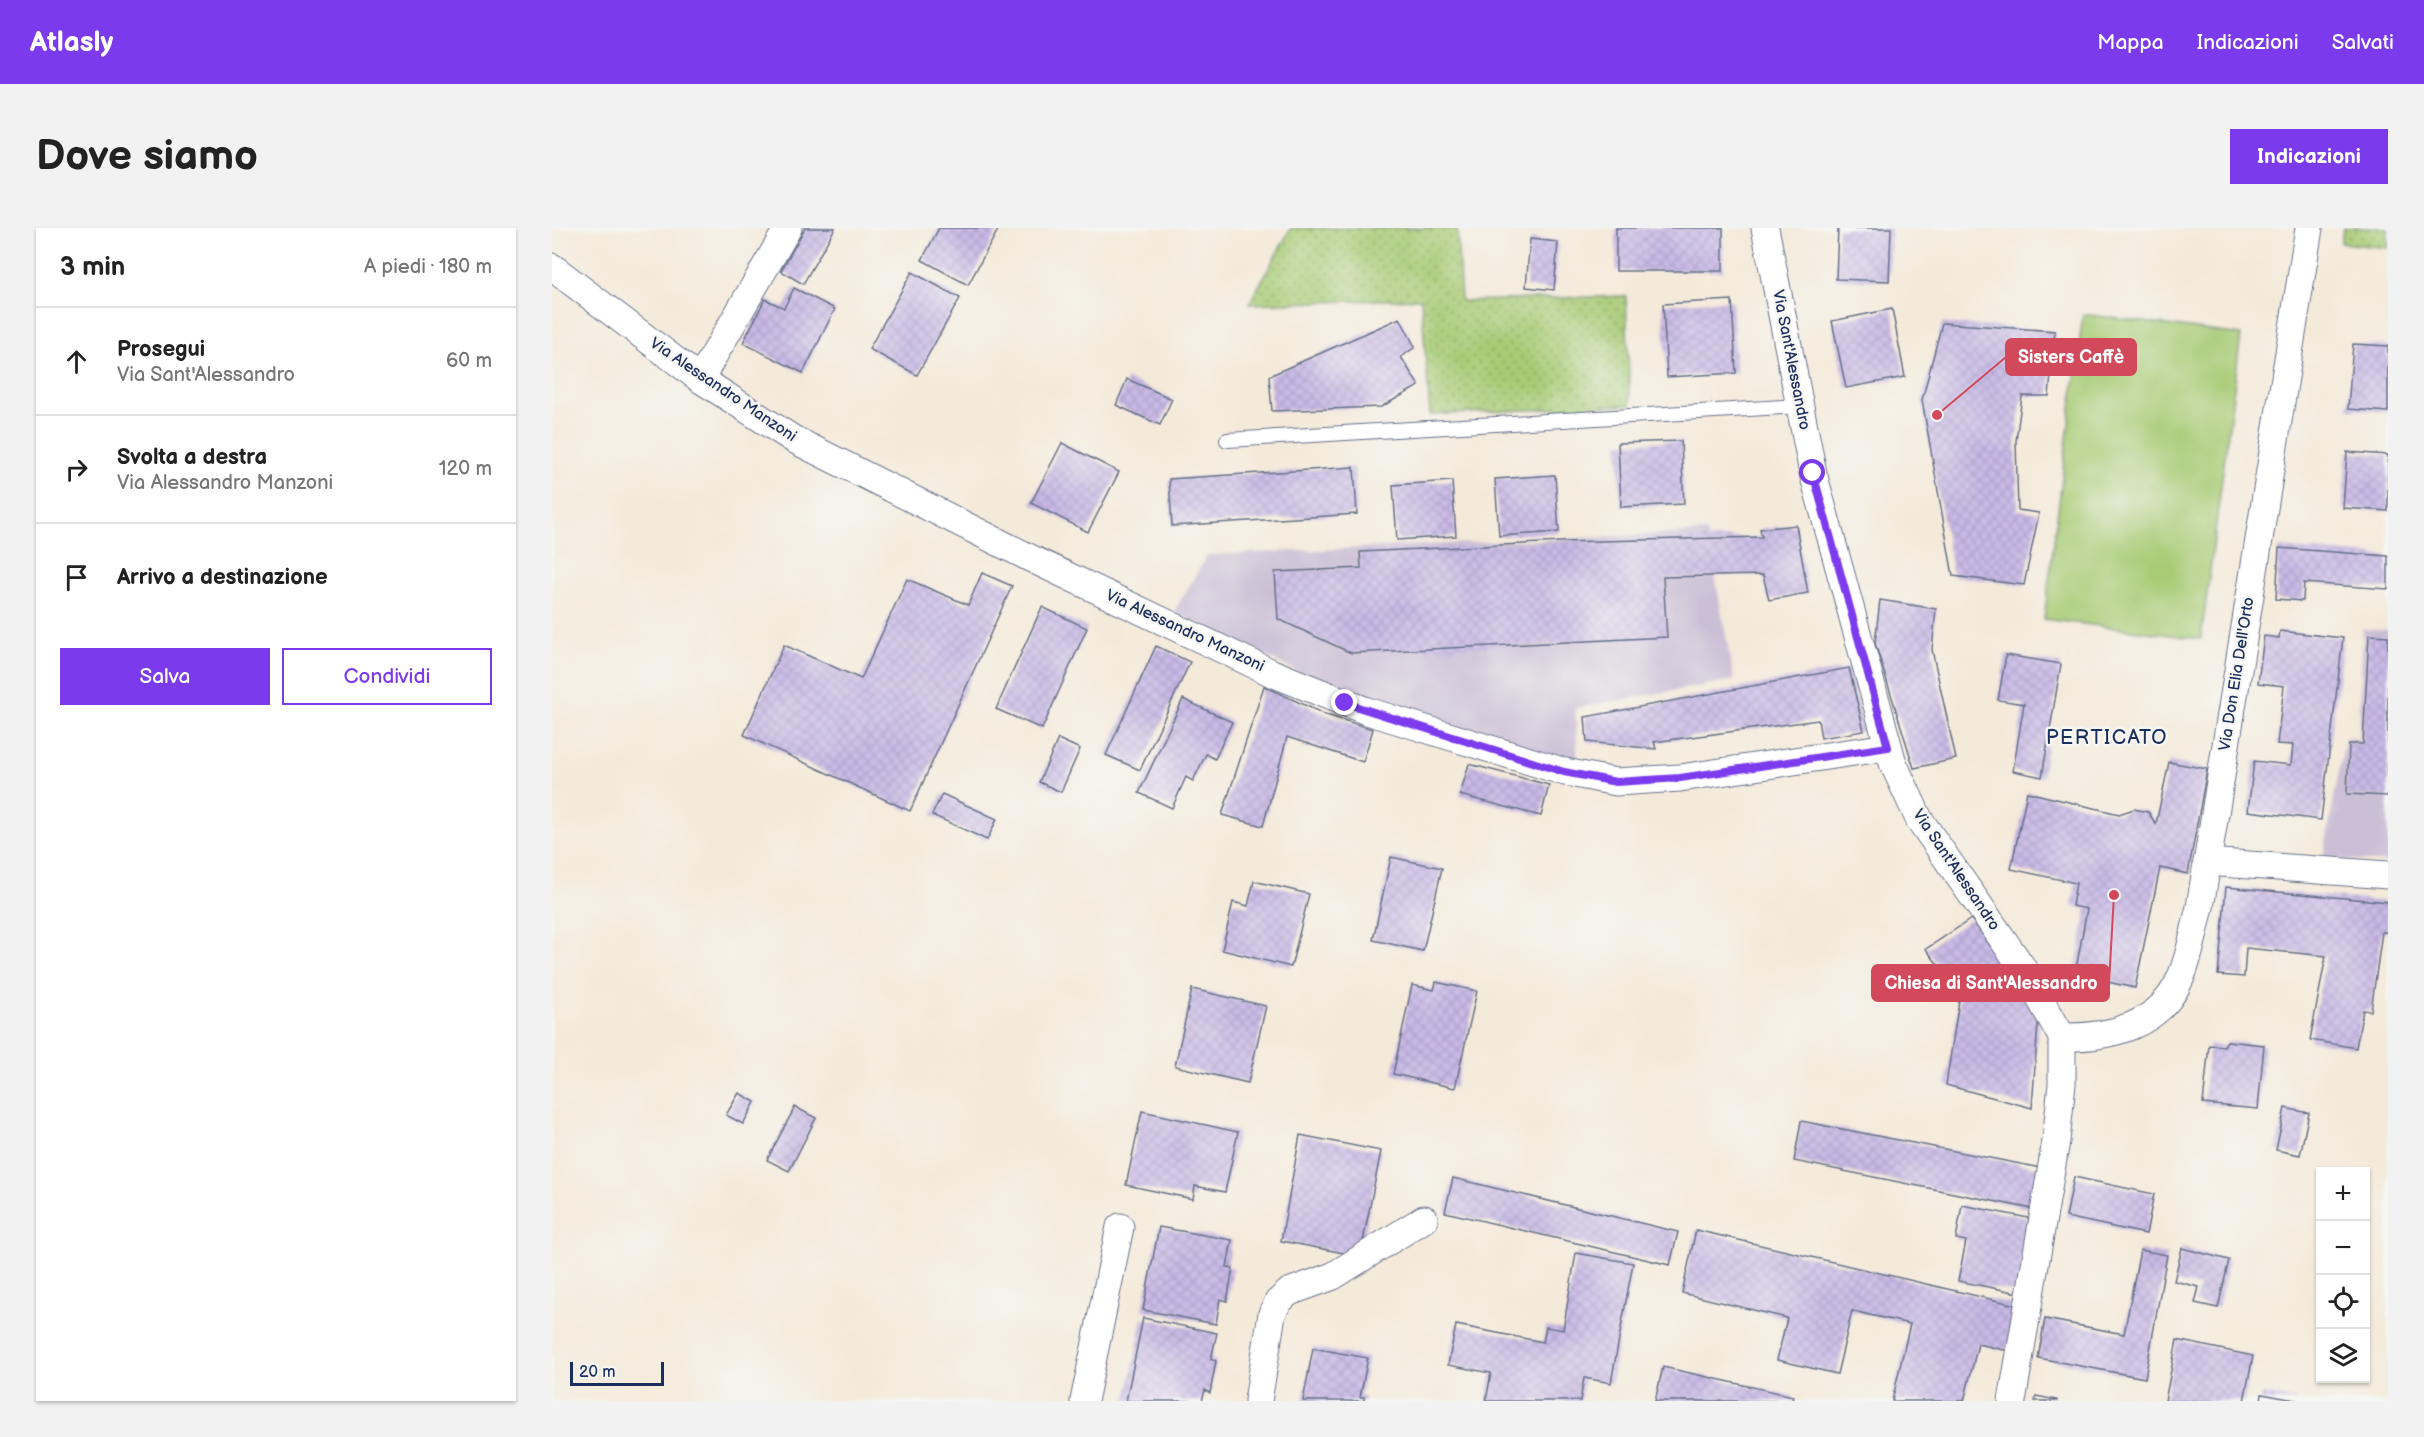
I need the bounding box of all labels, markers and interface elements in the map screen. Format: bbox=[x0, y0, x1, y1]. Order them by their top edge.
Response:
text: Atlasly bbox=[30, 26, 113, 59]
text: Mappa bbox=[2097, 30, 2164, 55]
text: Indicazioni bbox=[2197, 30, 2299, 55]
text: Salvati bbox=[2332, 30, 2394, 55]
button: Indicazioni bbox=[2230, 129, 2388, 184]
text: Dove siamo bbox=[36, 131, 258, 182]
text: 3 min bbox=[60, 252, 125, 283]
text: A piedi · 180 m bbox=[364, 255, 492, 279]
street label: Via Sant'Alessandro bbox=[1768, 288, 1814, 432]
street label: Via Alessandro Manzoni bbox=[646, 334, 800, 446]
text: Prosegui bbox=[117, 336, 205, 363]
callout: Sisters Caffè bbox=[2006, 339, 2136, 375]
icon: ahead bbox=[60, 345, 93, 378]
text: Sisters Caffè bbox=[2018, 347, 2124, 368]
text: 60 m bbox=[446, 349, 492, 373]
text: Via Sant'Alessandro bbox=[117, 363, 295, 387]
text: Svolta a destra bbox=[117, 444, 267, 471]
icon: right bbox=[60, 453, 93, 486]
text: 120 m bbox=[439, 457, 492, 481]
route start bbox=[1799, 459, 1825, 485]
text: Via Alessandro Manzoni bbox=[117, 471, 333, 495]
icon: arrive bbox=[60, 561, 93, 594]
text: Arrivo a destinazione bbox=[117, 564, 328, 591]
street label: Via Alessandro Manzoni bbox=[1103, 586, 1267, 676]
street label: Via Don Elia Dell'Orto bbox=[2215, 596, 2259, 752]
button: Salva bbox=[60, 648, 270, 705]
button: Condividi bbox=[282, 648, 492, 705]
route end bbox=[1331, 689, 1357, 715]
district label: PERTICATO bbox=[2046, 726, 2168, 750]
street label: Via Sant'Alessandro bbox=[1908, 806, 2004, 934]
callout: Chiesa di Sant'Alessandro bbox=[1872, 965, 2109, 1001]
text: Chiesa di Sant'Alessandro bbox=[1885, 973, 2097, 994]
map controls bbox=[2316, 1167, 2370, 1383]
button: + bbox=[2316, 1167, 2370, 1221]
button: − bbox=[2316, 1221, 2370, 1275]
button: locate bbox=[2316, 1275, 2370, 1329]
button: layers bbox=[2316, 1329, 2370, 1383]
scale bar bbox=[570, 1359, 664, 1386]
text: 20 m bbox=[579, 1363, 615, 1382]

